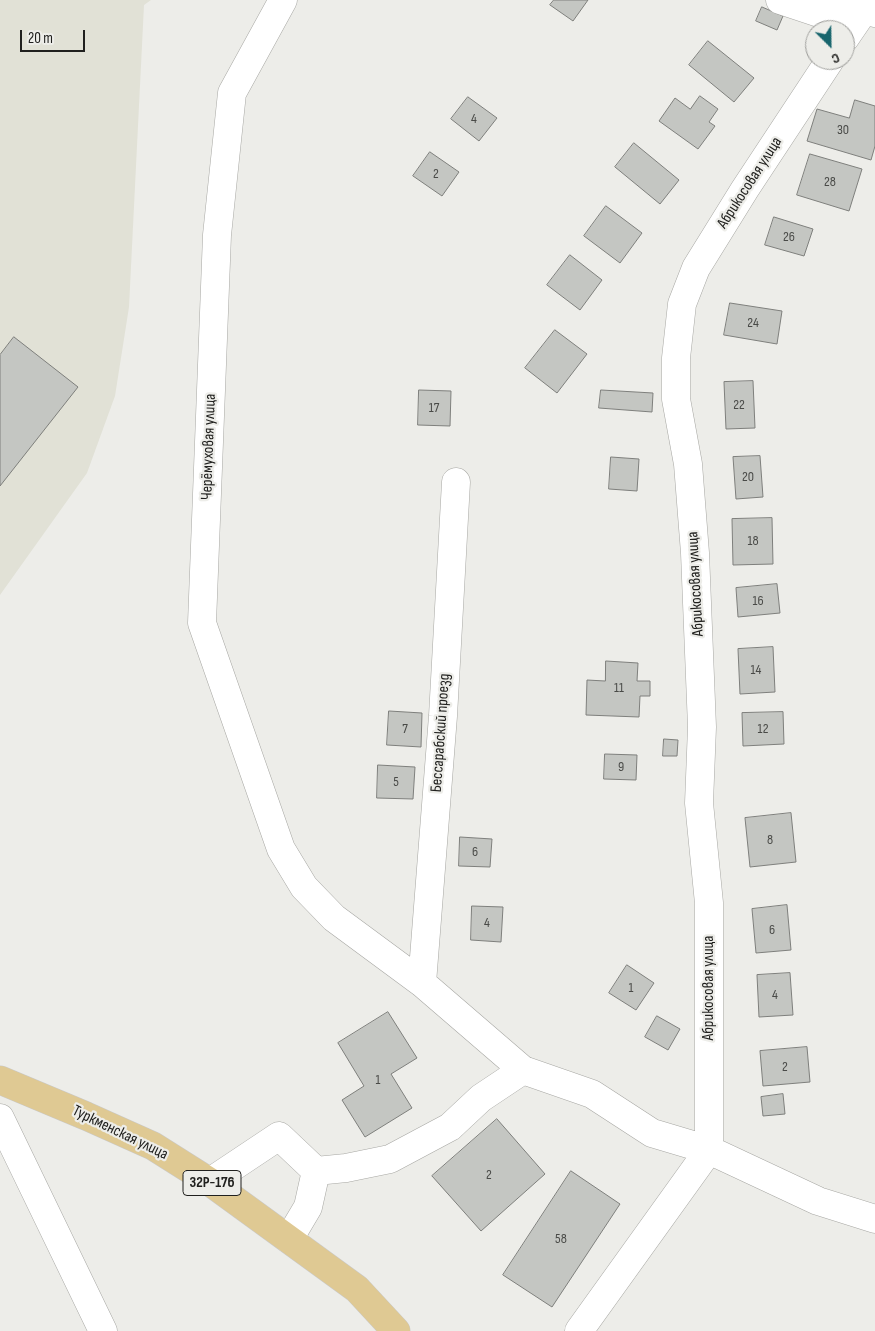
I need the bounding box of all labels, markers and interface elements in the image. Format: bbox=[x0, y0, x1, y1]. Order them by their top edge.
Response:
scale bar bbox=[22, 20, 88, 52]
north arrow bbox=[805, 20, 855, 70]
text: 20 m bbox=[28, 29, 53, 48]
text: С bbox=[829, 49, 842, 68]
house number: 4 bbox=[471, 111, 477, 127]
house number: 30 bbox=[837, 122, 849, 138]
street label: Абрикосовая улица bbox=[713, 134, 787, 232]
house number: 2 bbox=[433, 166, 439, 182]
house number: 28 bbox=[824, 174, 836, 190]
house number: 26 bbox=[783, 229, 795, 245]
house number: 24 bbox=[747, 315, 759, 331]
street label: Черёмуховая улица bbox=[198, 393, 220, 501]
house number: 22 bbox=[733, 397, 745, 413]
house number: 17 bbox=[429, 400, 439, 416]
house number: 20 bbox=[742, 469, 754, 485]
street label: Абрикосовая улица bbox=[684, 531, 708, 637]
house number: 18 bbox=[747, 533, 759, 549]
house number: 16 bbox=[752, 593, 764, 609]
house number: 14 bbox=[751, 662, 761, 678]
street label: Бессарабский проезд bbox=[427, 673, 455, 793]
house number: 11 bbox=[614, 680, 624, 696]
house number: 7 bbox=[402, 721, 408, 737]
house number: 12 bbox=[758, 721, 768, 737]
house number: 9 bbox=[618, 759, 624, 775]
house number: 5 bbox=[393, 774, 399, 790]
house number: 8 bbox=[767, 832, 773, 848]
house number: 6 bbox=[472, 844, 478, 860]
house number: 4 bbox=[484, 915, 490, 931]
house number: 6 bbox=[769, 922, 775, 938]
street label: Абрикосовая улица bbox=[699, 935, 719, 1041]
house number: 1 bbox=[629, 980, 633, 996]
house number: 4 bbox=[772, 987, 778, 1003]
house number: 2 bbox=[782, 1059, 788, 1075]
house number: 1 bbox=[376, 1072, 380, 1088]
street label: Туркменская улица bbox=[69, 1102, 171, 1164]
house number: 2 bbox=[486, 1167, 492, 1183]
road number: 32Р-176 bbox=[183, 1170, 241, 1196]
house number: 58 bbox=[555, 1231, 567, 1247]

